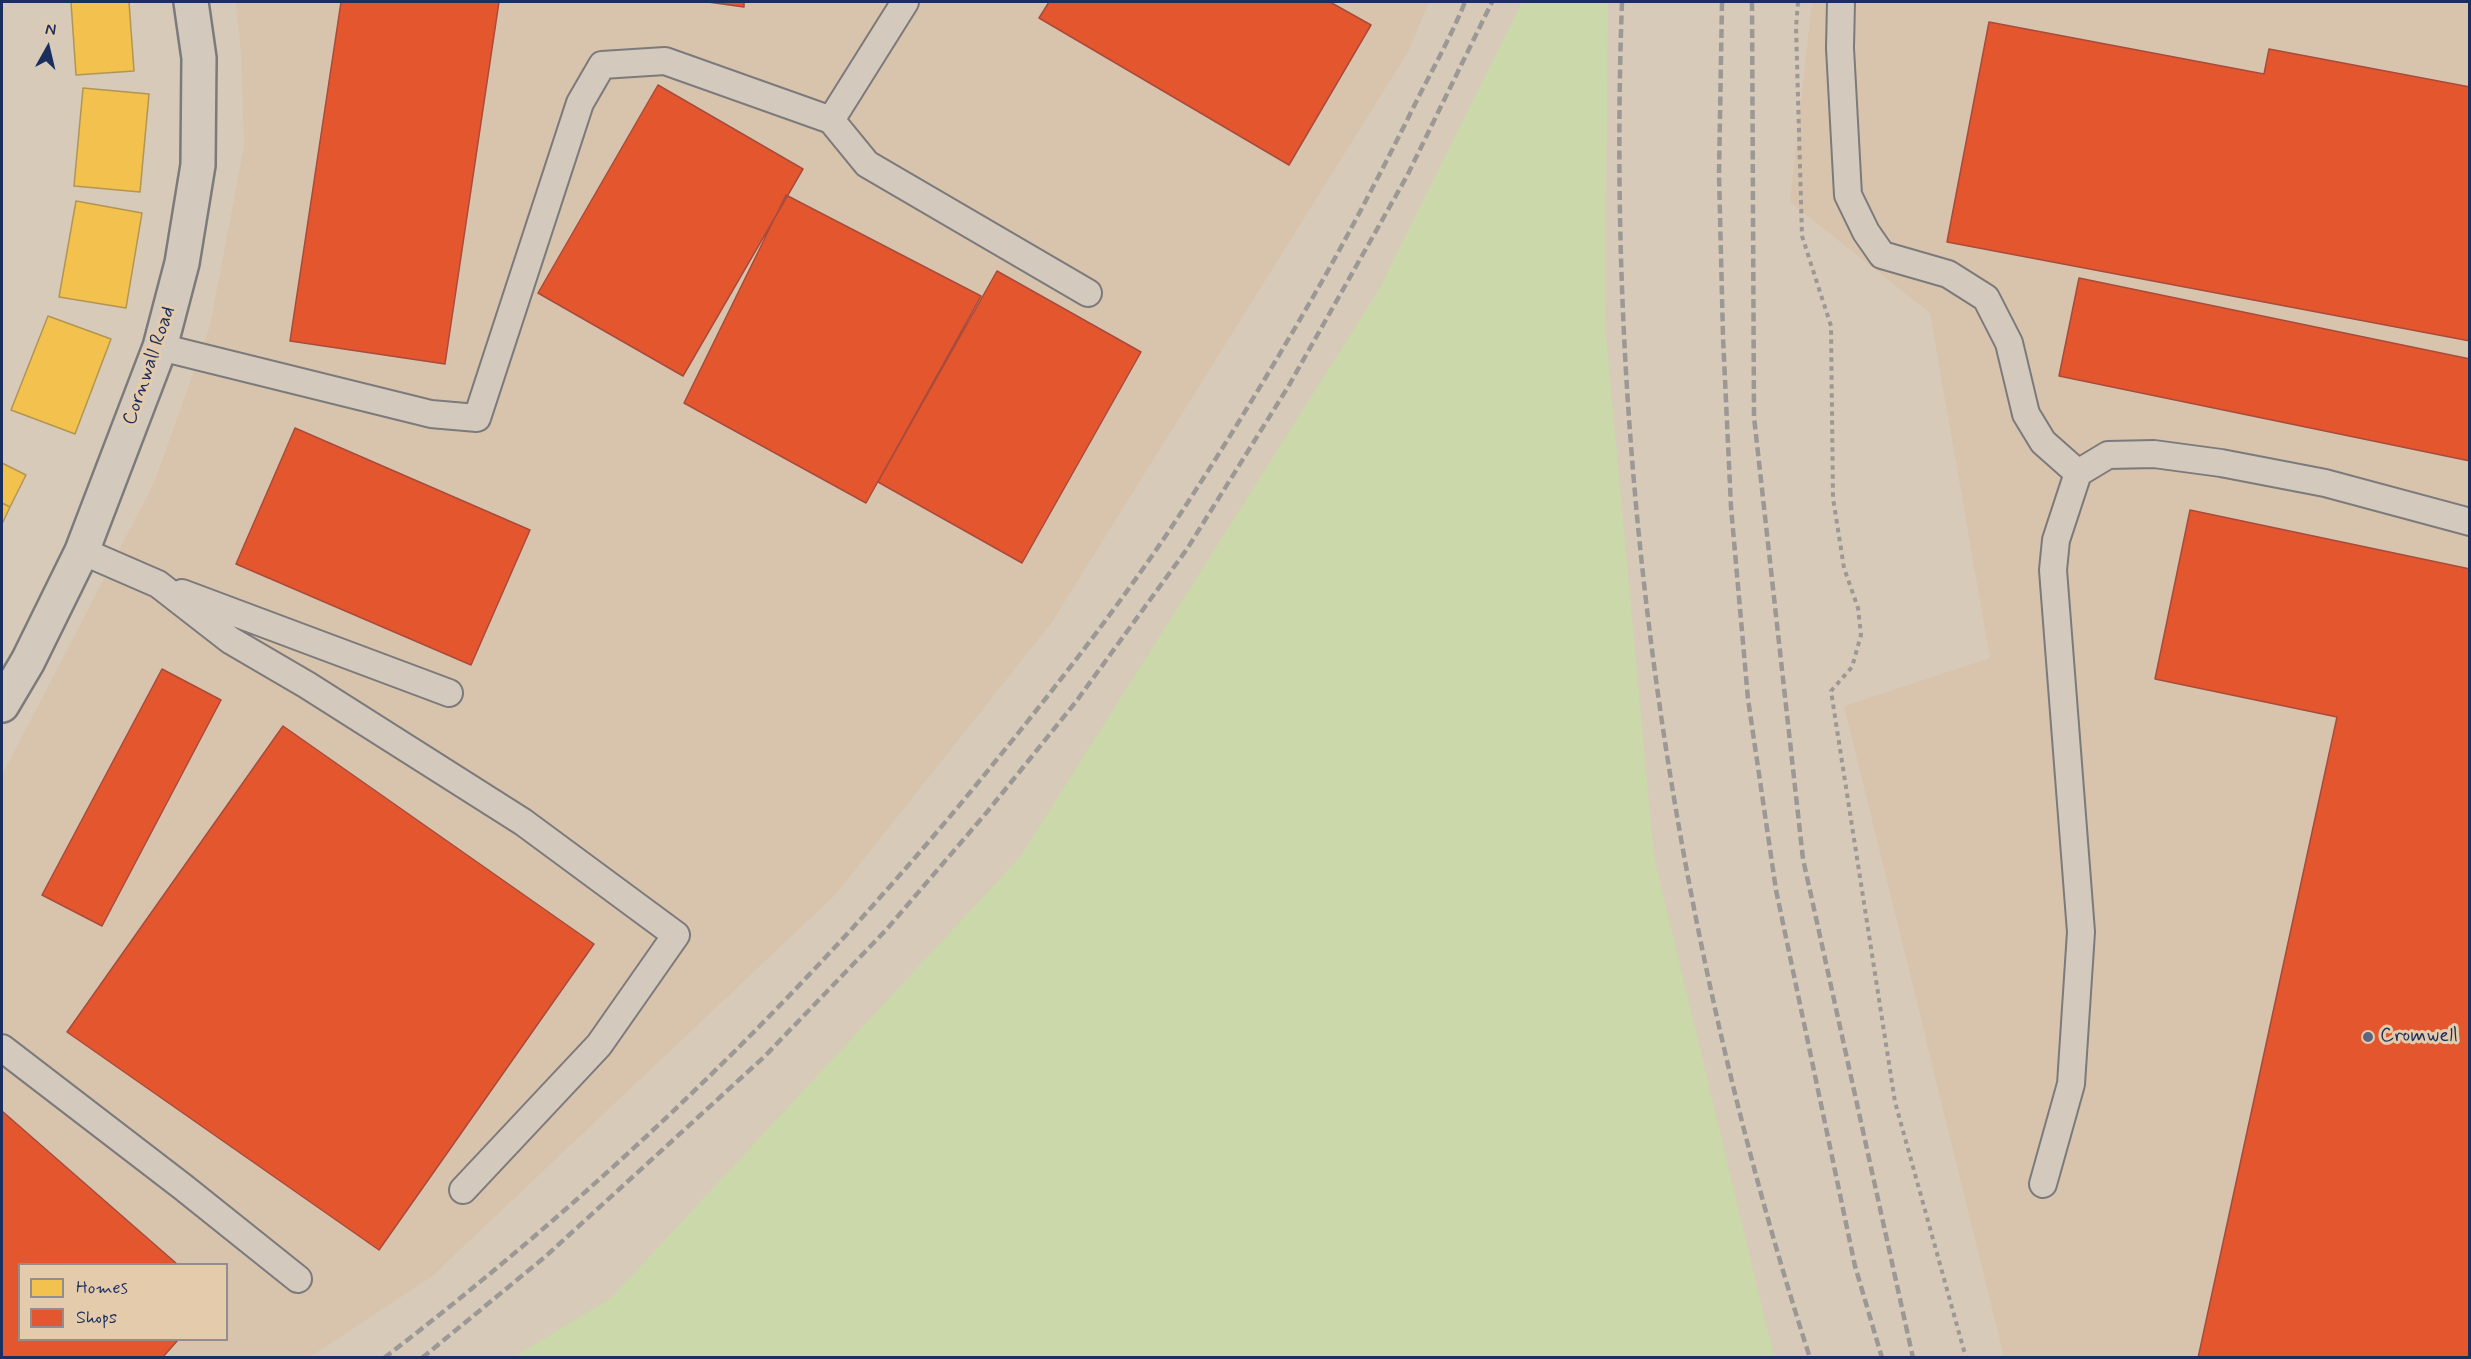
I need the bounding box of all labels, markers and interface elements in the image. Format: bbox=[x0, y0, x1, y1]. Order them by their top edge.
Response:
north arrow bbox=[18, 18, 78, 78]
text: N bbox=[44, 19, 57, 41]
street label: Cornwall Road bbox=[118, 303, 182, 429]
place label: Cromwell bbox=[2380, 1025, 2458, 1049]
marker: Cromwell bbox=[2361, 1030, 2375, 1044]
legend bbox=[18, 1263, 228, 1341]
text: Homes bbox=[76, 1276, 128, 1300]
text: Shops bbox=[76, 1306, 117, 1330]

